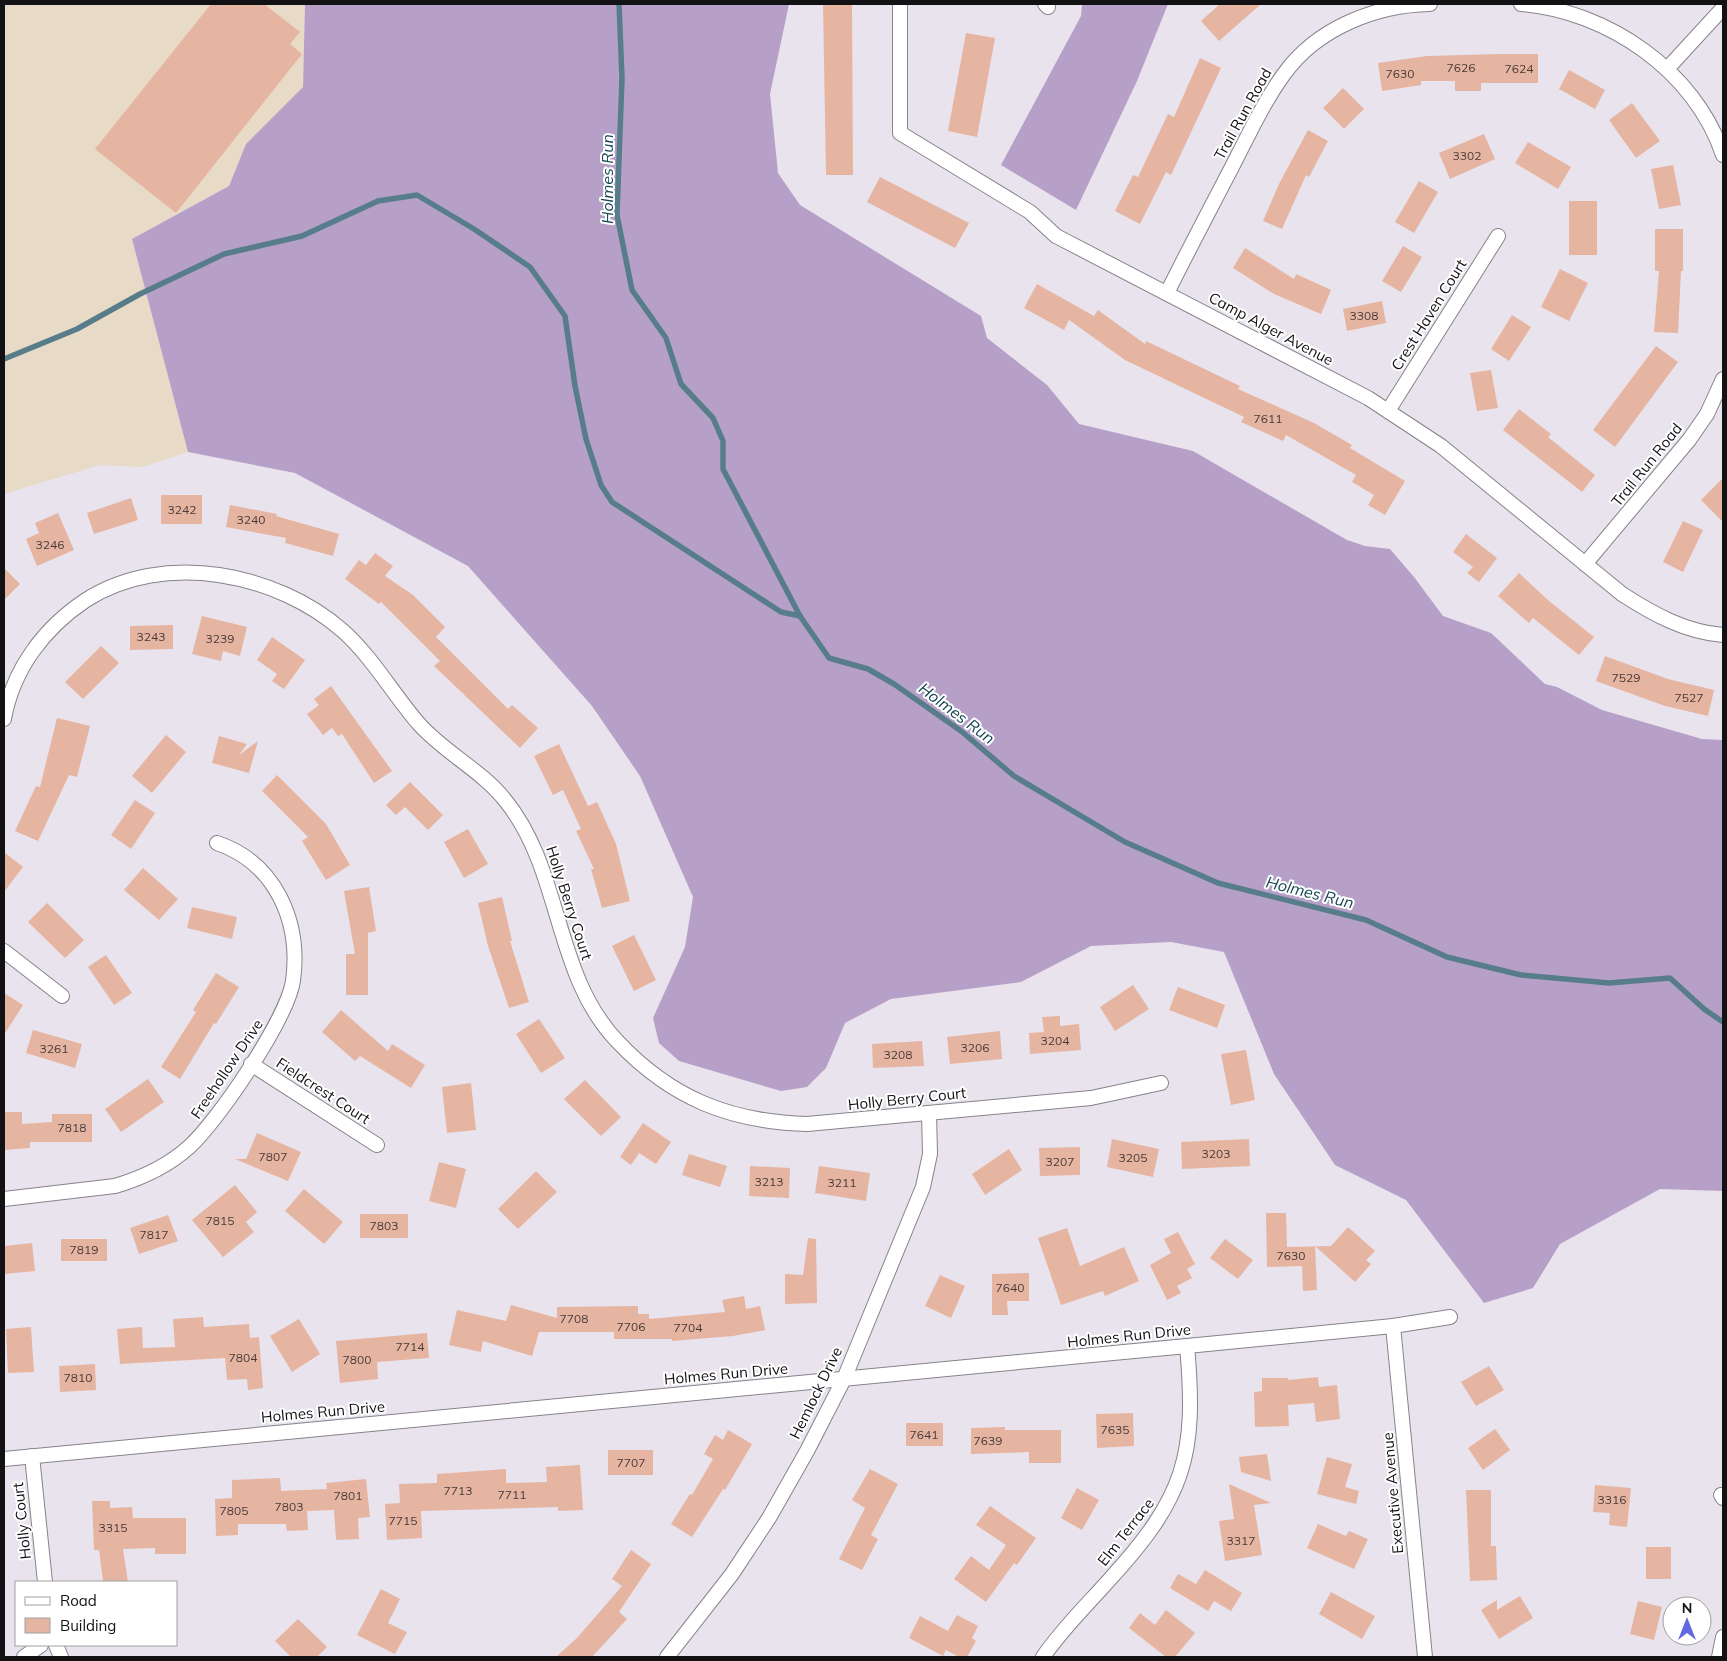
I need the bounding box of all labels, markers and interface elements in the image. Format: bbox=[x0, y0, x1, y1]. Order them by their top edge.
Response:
house number: 7626 bbox=[1447, 60, 1475, 75]
house number: 7624 bbox=[1505, 61, 1533, 76]
street label: Trail Run Road bbox=[1210, 65, 1276, 163]
house number: 7630 bbox=[1386, 66, 1414, 81]
water label: Holmes Run bbox=[597, 134, 617, 224]
house number: 3302 bbox=[1453, 148, 1481, 163]
street label: Crest Haven Court bbox=[1387, 256, 1470, 374]
street label: Camp Alger Avenue bbox=[1206, 288, 1337, 369]
house number: 3308 bbox=[1350, 308, 1378, 323]
house number: 7611 bbox=[1254, 411, 1282, 426]
street label: Trail Run Road bbox=[1607, 419, 1686, 510]
house number: 3242 bbox=[168, 502, 196, 517]
house number: 3240 bbox=[237, 512, 265, 527]
house number: 3246 bbox=[36, 537, 64, 552]
house number: 3243 bbox=[137, 629, 165, 644]
house number: 3239 bbox=[206, 631, 234, 646]
house number: 7529 bbox=[1612, 670, 1640, 685]
water label: Holmes Run bbox=[915, 678, 999, 748]
house number: 7527 bbox=[1675, 690, 1703, 705]
street label: Holly Berry Court bbox=[542, 843, 597, 962]
water label: Holmes Run bbox=[1264, 871, 1356, 913]
street label: Freehollow Drive bbox=[186, 1015, 267, 1122]
house number: 3204 bbox=[1041, 1033, 1069, 1048]
house number: 3206 bbox=[961, 1040, 989, 1055]
house number: 3261 bbox=[40, 1041, 68, 1056]
house number: 3208 bbox=[884, 1047, 912, 1062]
street label: Fieldcrest Court bbox=[273, 1053, 374, 1128]
street label: Holly Berry Court bbox=[847, 1083, 967, 1114]
house number: 7818 bbox=[58, 1120, 86, 1135]
house number: 3203 bbox=[1202, 1146, 1230, 1161]
house number: 7807 bbox=[259, 1149, 287, 1164]
house number: 3205 bbox=[1119, 1150, 1147, 1165]
house number: 3207 bbox=[1046, 1154, 1074, 1169]
house number: 3213 bbox=[755, 1174, 783, 1189]
house number: 3211 bbox=[828, 1175, 856, 1190]
house number: 7815 bbox=[206, 1213, 234, 1228]
house number: 7803 bbox=[370, 1218, 398, 1233]
house number: 7817 bbox=[140, 1227, 168, 1242]
house number: 7819 bbox=[70, 1242, 98, 1257]
house number: 7630 bbox=[1277, 1248, 1305, 1263]
house number: 7640 bbox=[996, 1280, 1024, 1295]
house number: 7708 bbox=[560, 1311, 588, 1326]
house number: 7706 bbox=[617, 1319, 645, 1334]
house number: 7704 bbox=[674, 1320, 702, 1335]
street label: Holmes Run Drive bbox=[1066, 1320, 1192, 1351]
house number: 7714 bbox=[396, 1339, 424, 1354]
street label: Hemlock Drive bbox=[785, 1344, 846, 1442]
house number: 7804 bbox=[229, 1350, 257, 1365]
house number: 7800 bbox=[343, 1352, 371, 1367]
street label: Holmes Run Drive bbox=[663, 1359, 789, 1388]
house number: 7810 bbox=[64, 1370, 92, 1385]
street label: Holmes Run Drive bbox=[260, 1397, 386, 1426]
house number: 7635 bbox=[1101, 1422, 1129, 1437]
house number: 7641 bbox=[910, 1427, 938, 1442]
street label: Executive Avenue bbox=[1378, 1431, 1407, 1555]
house number: 7639 bbox=[974, 1433, 1002, 1448]
house number: 7707 bbox=[617, 1455, 645, 1470]
street label: Holly Court bbox=[8, 1482, 35, 1560]
house number: 7713 bbox=[444, 1483, 472, 1498]
house number: 7711 bbox=[498, 1487, 526, 1502]
house number: 7801 bbox=[334, 1488, 362, 1503]
house number: 3316 bbox=[1598, 1492, 1626, 1507]
street label: Elm Terrace bbox=[1093, 1494, 1158, 1569]
house number: 7803 bbox=[275, 1499, 303, 1514]
house number: 7805 bbox=[220, 1503, 248, 1518]
house number: 7715 bbox=[389, 1513, 417, 1528]
house number: 3315 bbox=[99, 1520, 127, 1535]
house number: 3317 bbox=[1227, 1533, 1255, 1548]
legend bbox=[15, 1581, 178, 1646]
text: Road bbox=[60, 1591, 97, 1610]
north arrow bbox=[1662, 1596, 1712, 1646]
text: N bbox=[1682, 1599, 1692, 1617]
text: Building bbox=[60, 1616, 116, 1635]

